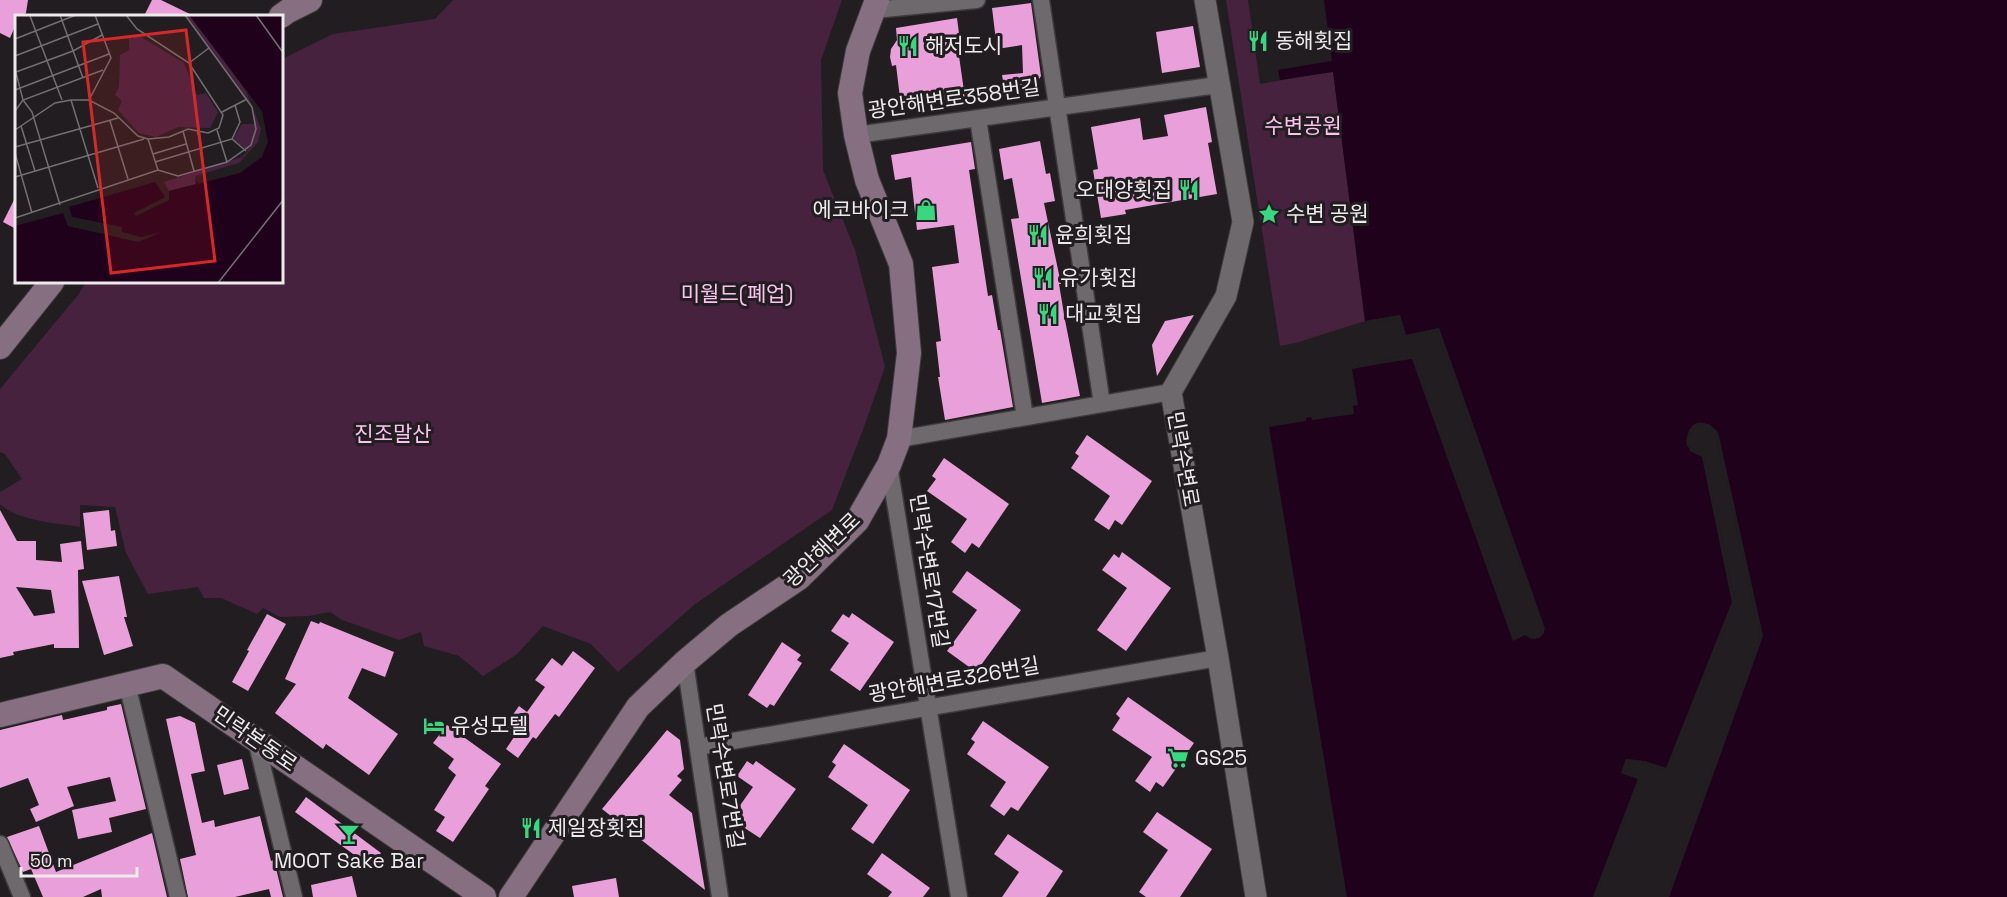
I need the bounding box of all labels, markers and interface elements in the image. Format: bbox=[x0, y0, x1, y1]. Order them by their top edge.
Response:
inset map bbox=[15, 15, 284, 284]
place label: 동해횟집 bbox=[1275, 27, 1352, 54]
restaurant icon: 동해횟집 bbox=[1246, 29, 1270, 53]
place label: 해저도시 bbox=[925, 32, 1002, 59]
restaurant icon: 해저도시 bbox=[896, 34, 920, 58]
street label: 광안해변로358번길 bbox=[866, 73, 1042, 124]
park label: 수변공원 bbox=[1264, 112, 1342, 139]
place label: 오대양횟집 bbox=[1075, 176, 1172, 203]
restaurant icon: 오대양횟집 bbox=[1177, 178, 1201, 202]
place label: 에코바이크 bbox=[812, 196, 909, 223]
shop icon: 에코바이크 bbox=[914, 198, 938, 222]
place label: 수변 공원 bbox=[1286, 200, 1369, 227]
place icon: 수변 공원 bbox=[1257, 202, 1281, 226]
place label: 윤희횟집 bbox=[1055, 221, 1132, 248]
restaurant icon: 윤희횟집 bbox=[1026, 223, 1050, 247]
place label: 유가횟집 bbox=[1060, 264, 1137, 291]
restaurant icon: 유가횟집 bbox=[1031, 266, 1055, 290]
park label: 미월드(폐업) bbox=[681, 280, 793, 307]
place label: 대교횟집 bbox=[1065, 300, 1142, 327]
restaurant icon: 대교횟집 bbox=[1036, 302, 1060, 326]
street label: 민락수변로 bbox=[1162, 409, 1205, 509]
park label: 진조말산 bbox=[354, 420, 432, 447]
street label: 민락수변로17번길 bbox=[904, 492, 955, 650]
street label: 광안해변로 bbox=[778, 506, 866, 593]
street label: 광안해변로326번길 bbox=[866, 651, 1042, 708]
street label: 민락본동로 bbox=[208, 700, 303, 777]
street label: 민락수변로7번길 bbox=[701, 701, 750, 851]
place label: 유성모텔 bbox=[451, 712, 528, 739]
hotel icon: 유성모텔 bbox=[422, 714, 446, 738]
place label: GS25 bbox=[1195, 744, 1247, 771]
supermarket icon: GS25 bbox=[1166, 746, 1190, 770]
place label: 제일장횟집 bbox=[548, 814, 645, 841]
restaurant icon: 제일장횟집 bbox=[519, 816, 543, 840]
bar icon: MOOT Sake Bar bbox=[337, 822, 361, 846]
scale bar bbox=[21, 840, 136, 878]
place label: MOOT Sake Bar bbox=[274, 847, 424, 874]
text: 50 m bbox=[30, 849, 72, 872]

